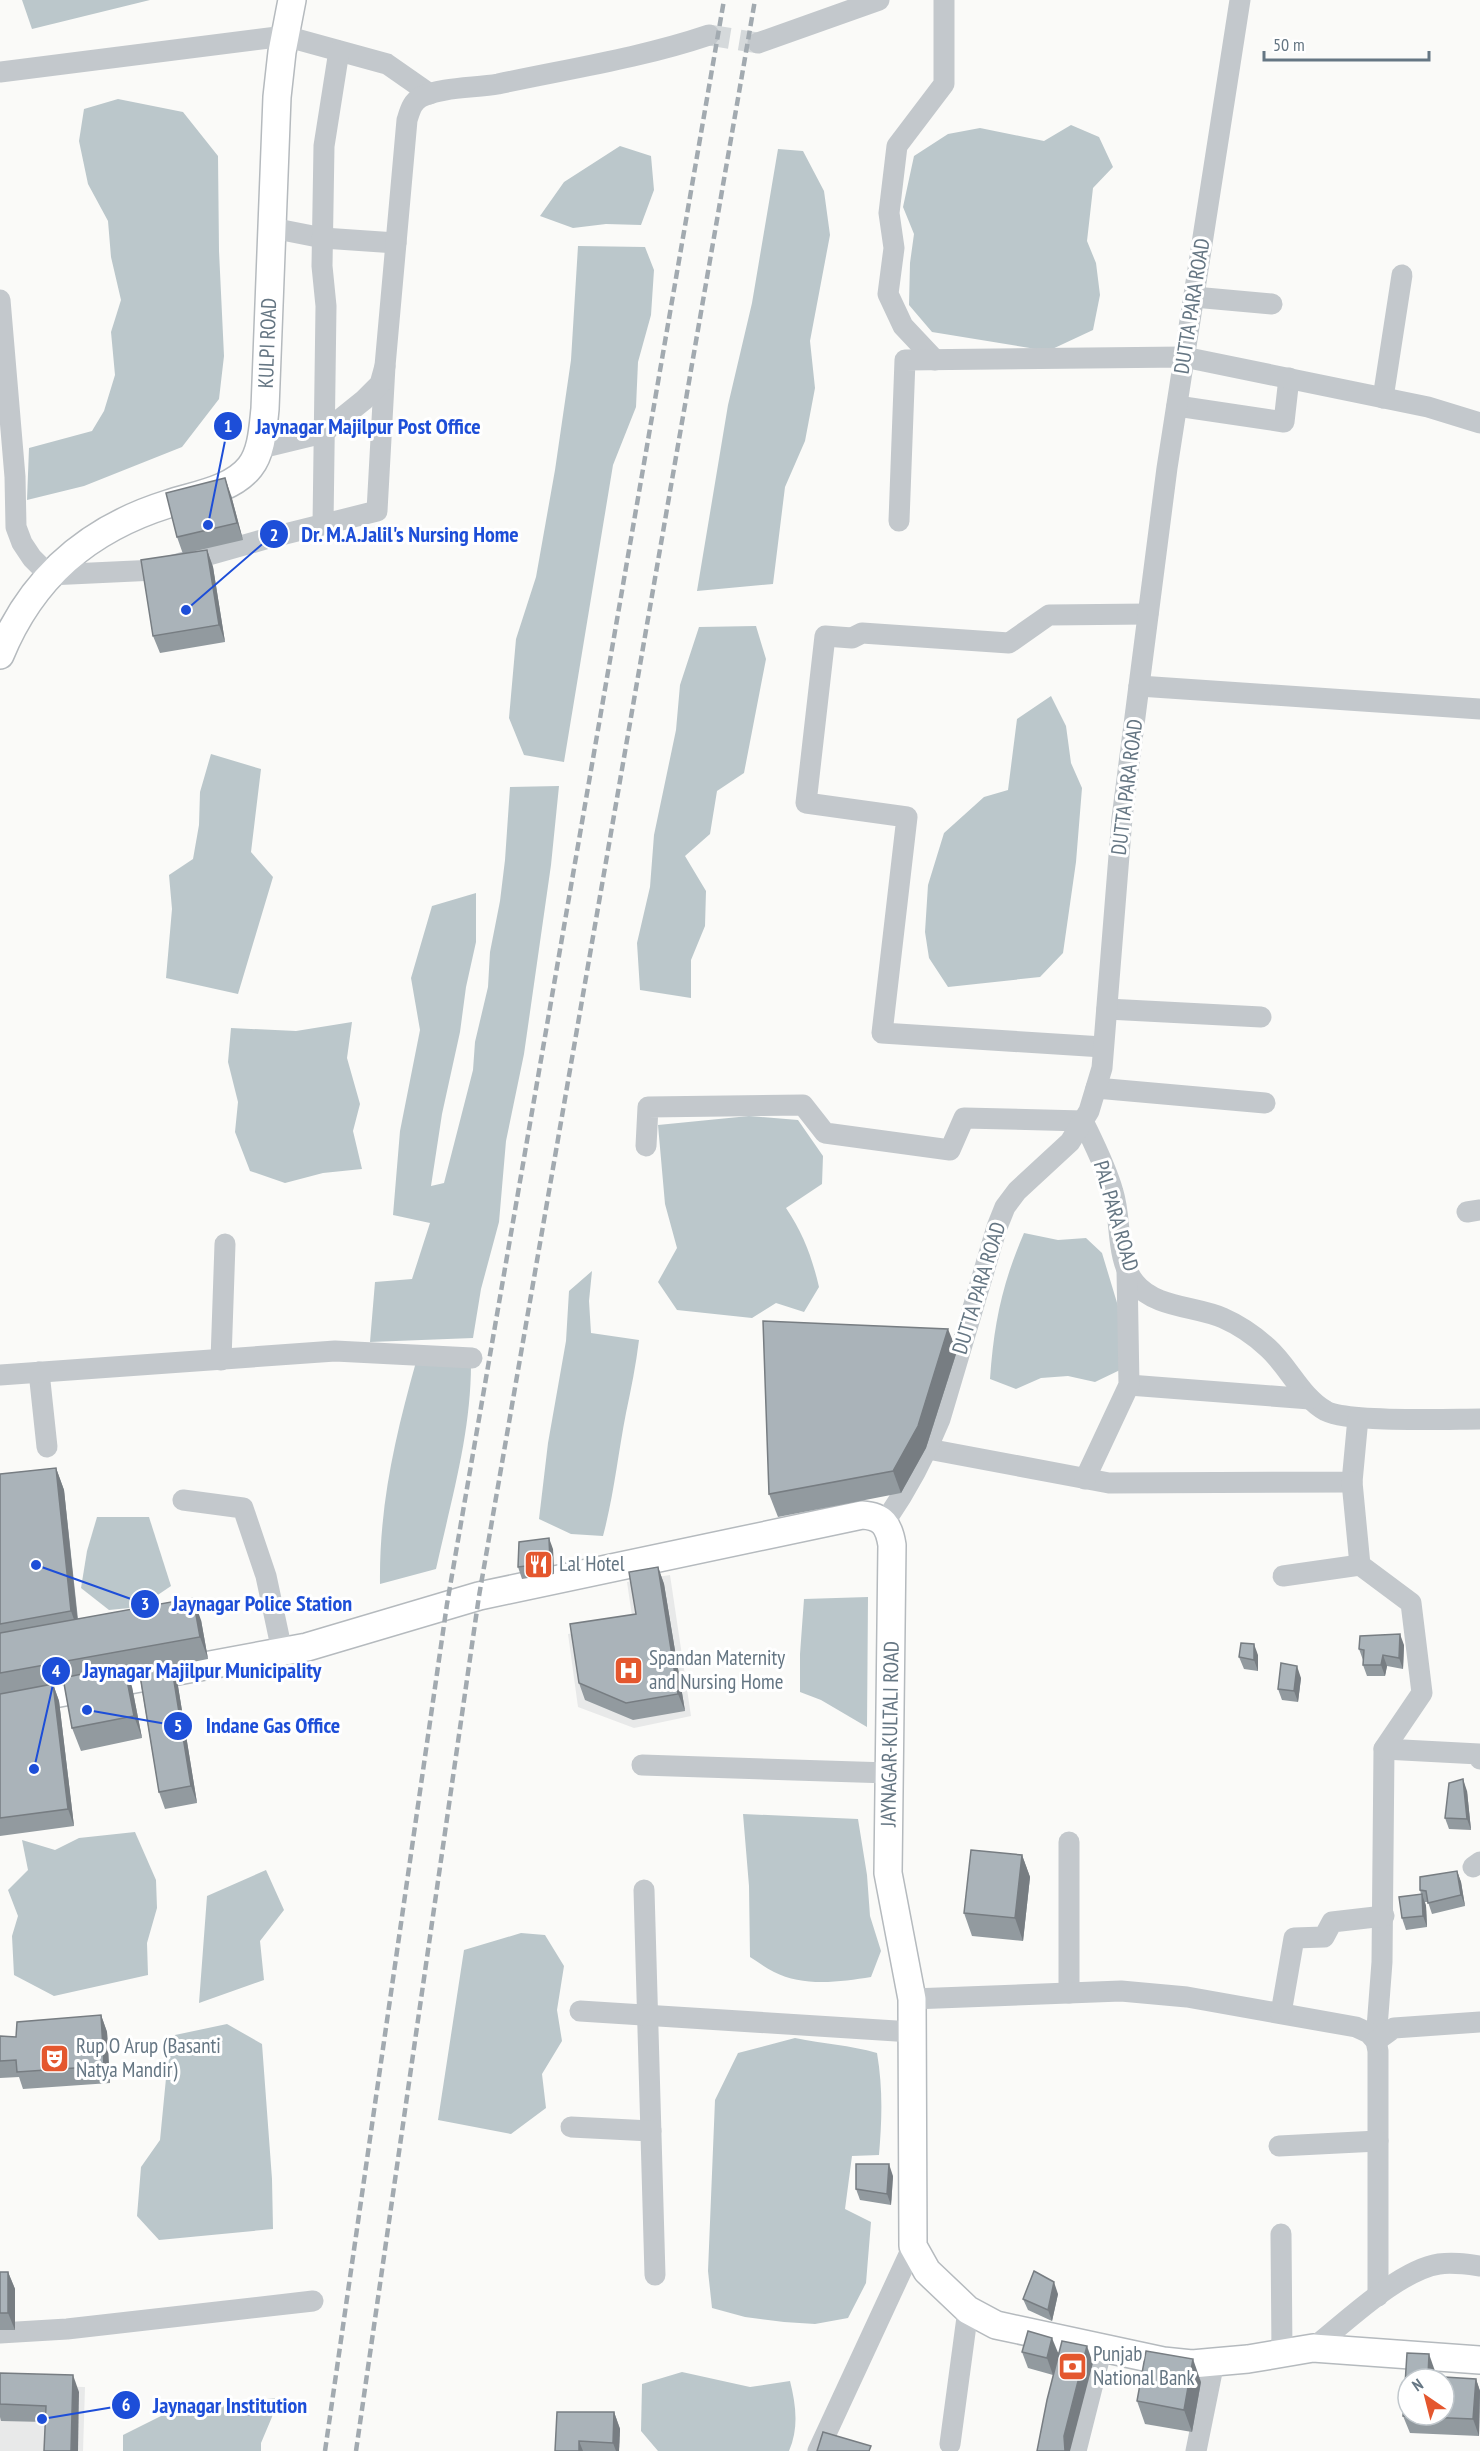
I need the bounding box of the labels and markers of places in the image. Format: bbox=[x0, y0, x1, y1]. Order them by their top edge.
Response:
callout: Jaynagar Majilpur Post Office bbox=[213, 406, 493, 446]
callout: Dr. M.A.Jalil's Nursing Home bbox=[259, 514, 532, 554]
restaurant icon: Lal Hotel bbox=[522, 1548, 554, 1580]
place label: Lal Hotel bbox=[559, 1550, 625, 1577]
callout: Jaynagar Police Station bbox=[130, 1584, 364, 1624]
place label: Spandan Maternity and Nursing Home bbox=[649, 1644, 785, 1695]
callout: Jaynagar Majilpur Municipality bbox=[41, 1651, 334, 1691]
hospital icon: Spandan Maternity and Nursing Home bbox=[612, 1654, 644, 1686]
callout: Indane Gas Office bbox=[163, 1706, 352, 1746]
place label: Rup O Arup (Basanti Natya Mandir) bbox=[76, 2032, 221, 2083]
theatre icon: Rup O Arup (Basanti Natya Mandir) bbox=[39, 2042, 71, 2074]
place label: Punjab National Bank bbox=[1093, 2340, 1195, 2391]
bank icon: Punjab National Bank bbox=[1056, 2350, 1088, 2382]
callout: Jaynagar Institution bbox=[111, 2385, 319, 2425]

